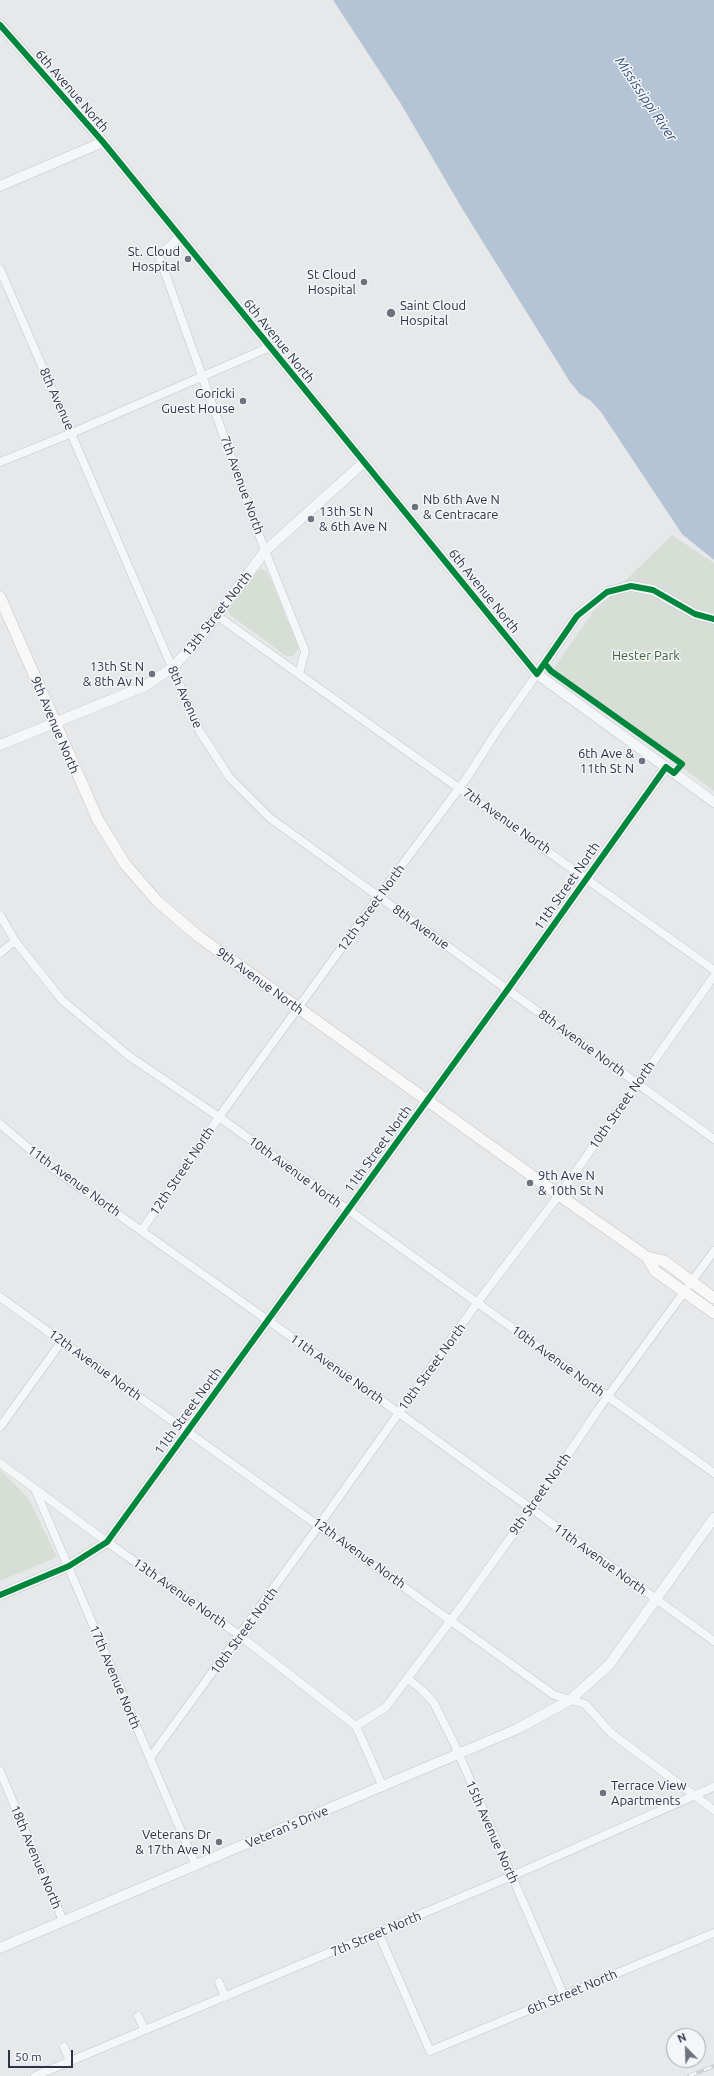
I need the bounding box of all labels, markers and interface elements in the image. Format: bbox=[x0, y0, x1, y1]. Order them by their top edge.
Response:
street label: 6th Avenue North bbox=[32, 47, 112, 135]
water label: Mississippi River bbox=[611, 53, 681, 145]
place label: St. Cloud Hospital bbox=[128, 244, 180, 275]
marker: St. Cloud Hospital bbox=[183, 254, 193, 264]
place label: St Cloud Hospital bbox=[307, 267, 356, 298]
marker: St Cloud Hospital bbox=[359, 277, 369, 287]
street label: 6th Avenue North bbox=[240, 296, 318, 386]
place label: Saint Cloud Hospital bbox=[400, 298, 466, 329]
marker: Saint Cloud Hospital bbox=[385, 307, 397, 319]
street label: 8th Avenue bbox=[36, 365, 78, 433]
place label: Goricki Guest House bbox=[161, 386, 235, 417]
marker: Goricki Guest House bbox=[238, 396, 248, 406]
street label: 7th Avenue North bbox=[217, 433, 267, 537]
place label: Nb 6th Ave N & Centracare bbox=[423, 492, 500, 523]
marker: Nb 6th Ave N & Centracare bbox=[410, 502, 420, 512]
place label: 13th St N & 6th Ave N bbox=[319, 504, 387, 535]
marker: 13th St N & 6th Ave N bbox=[306, 514, 316, 524]
street label: 6th Avenue North bbox=[445, 546, 523, 636]
street label: 13th Street North bbox=[179, 568, 255, 660]
park label: Hester Park bbox=[612, 648, 680, 664]
place label: 13th St N & 8th Av N bbox=[83, 659, 144, 690]
street label: 8th Avenue bbox=[164, 663, 206, 731]
marker: 13th St N & 8th Av N bbox=[147, 669, 157, 679]
street label: 9th Avenue North bbox=[28, 674, 82, 776]
place label: 6th Ave & 11th St N bbox=[578, 746, 634, 777]
marker: 6th Ave & 11th St N bbox=[637, 756, 647, 766]
street label: 7th Avenue North bbox=[460, 785, 554, 857]
street label: 11th Street North bbox=[531, 839, 603, 933]
street label: 12th Street North bbox=[334, 861, 408, 955]
street label: 8th Avenue bbox=[389, 901, 453, 953]
street label: 9th Avenue North bbox=[213, 944, 307, 1018]
street label: 8th Avenue North bbox=[535, 1006, 629, 1080]
street label: 10th Street North bbox=[586, 1058, 658, 1152]
street label: 11th Street North bbox=[341, 1102, 415, 1196]
street label: 12th Street North bbox=[147, 1124, 217, 1218]
street label: 10th Avenue North bbox=[245, 1133, 345, 1211]
street label: 11th Avenue North bbox=[24, 1142, 124, 1220]
place label: 9th Ave N & 10th St N bbox=[538, 1168, 604, 1199]
marker: 9th Ave N & 10th St N bbox=[525, 1178, 535, 1188]
street label: 10th Street North bbox=[395, 1320, 469, 1414]
street label: 10th Avenue North bbox=[508, 1322, 608, 1400]
street label: 12th Avenue North bbox=[45, 1326, 145, 1404]
street label: 11th Avenue North bbox=[287, 1331, 387, 1407]
street label: 11th Street North bbox=[151, 1364, 225, 1458]
street label: 9th Street North bbox=[506, 1450, 574, 1538]
street label: 12th Avenue North bbox=[309, 1514, 409, 1592]
street label: 11th Avenue North bbox=[550, 1520, 650, 1598]
street label: 13th Avenue North bbox=[130, 1555, 230, 1631]
street label: 10th Street North bbox=[207, 1584, 281, 1678]
street label: 17th Avenue North bbox=[86, 1623, 144, 1731]
street label: 15th Avenue North bbox=[462, 1778, 522, 1886]
place label: Terrace View Apartments bbox=[611, 1778, 687, 1809]
marker: Terrace View Apartments bbox=[598, 1788, 608, 1798]
street label: 18th Avenue North bbox=[7, 1803, 65, 1911]
street label: Veteran's Drive bbox=[243, 1803, 331, 1851]
place label: Veterans Dr & 17th Ave N bbox=[135, 1827, 211, 1858]
marker: Veterans Dr & 17th Ave N bbox=[214, 1837, 224, 1847]
street label: 7th Street North bbox=[329, 1908, 423, 1960]
street label: 6th Street North bbox=[525, 1966, 619, 2018]
north arrow bbox=[666, 2028, 706, 2068]
text: N bbox=[676, 2031, 688, 2045]
scale bar bbox=[10, 2042, 75, 2068]
text: 50 m bbox=[15, 2050, 42, 2063]

